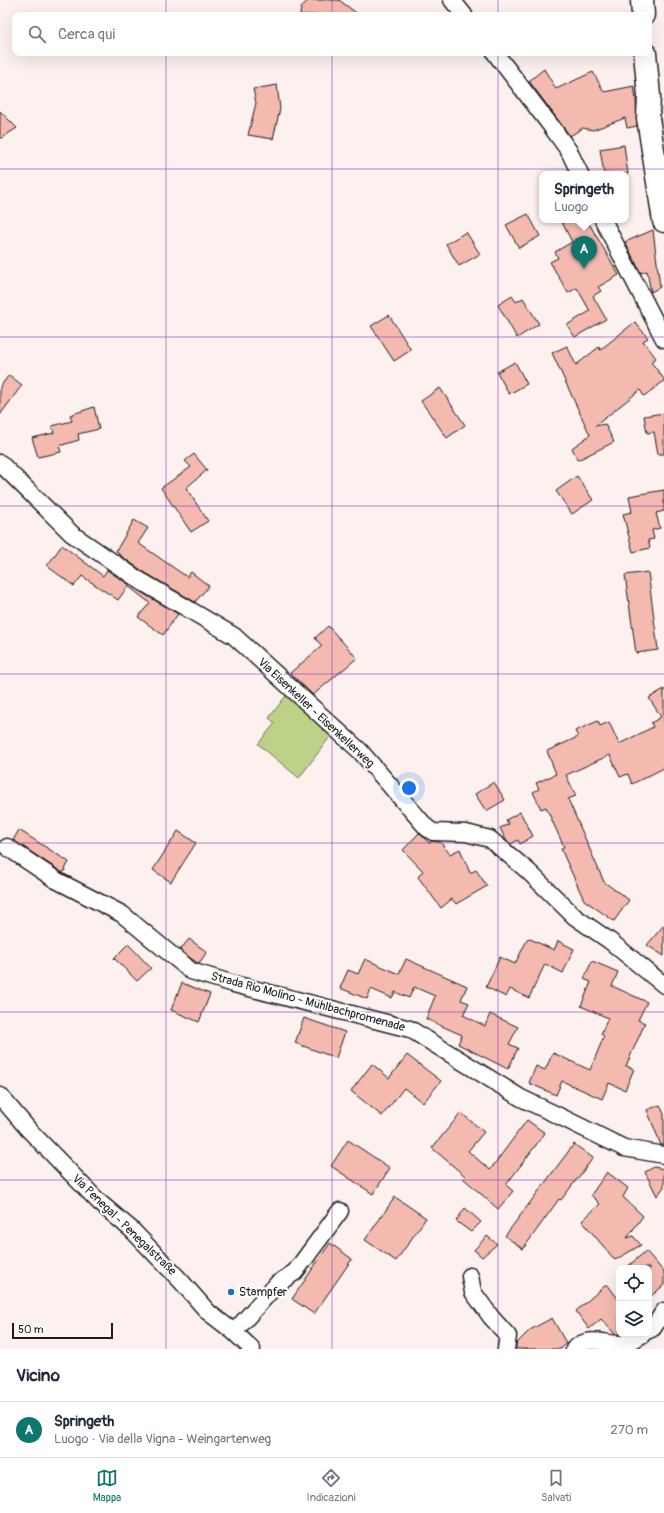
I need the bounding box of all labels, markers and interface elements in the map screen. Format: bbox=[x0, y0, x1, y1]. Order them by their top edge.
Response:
search box bbox=[12, 12, 652, 56]
icon: search bbox=[26, 23, 48, 45]
text: Cerca qui bbox=[58, 25, 115, 44]
popup bbox=[539, 171, 629, 223]
text: Springeth bbox=[554, 180, 614, 199]
text: Luogo bbox=[554, 199, 588, 215]
pin: A bbox=[571, 236, 597, 269]
street label: Via Eisenkeller - Eisenkellerweg bbox=[255, 655, 377, 771]
your location bbox=[399, 778, 419, 798]
street label: Strada Rio Molino - Mühlbachpromenade bbox=[209, 969, 407, 1035]
street label: Via Penegal - Penegalstraße bbox=[69, 1171, 179, 1279]
map controls bbox=[616, 1265, 652, 1337]
button: locate bbox=[616, 1265, 652, 1301]
place label: Stampfer bbox=[239, 1285, 288, 1300]
marker: Stampfer bbox=[226, 1287, 236, 1297]
button: layers bbox=[616, 1301, 652, 1337]
scale bar bbox=[12, 1321, 113, 1340]
text: 50 m bbox=[18, 1323, 44, 1336]
text: Vicino bbox=[16, 1365, 60, 1386]
text: Springeth bbox=[54, 1412, 114, 1431]
text: A bbox=[25, 1422, 33, 1438]
text: 270 m bbox=[611, 1422, 648, 1438]
text: Luogo · Via della Vigna - Weingartenweg bbox=[54, 1431, 271, 1447]
tab: Mappa bbox=[93, 1467, 121, 1504]
tab: Indicazioni bbox=[307, 1467, 356, 1504]
tab: Salvati bbox=[541, 1467, 571, 1504]

